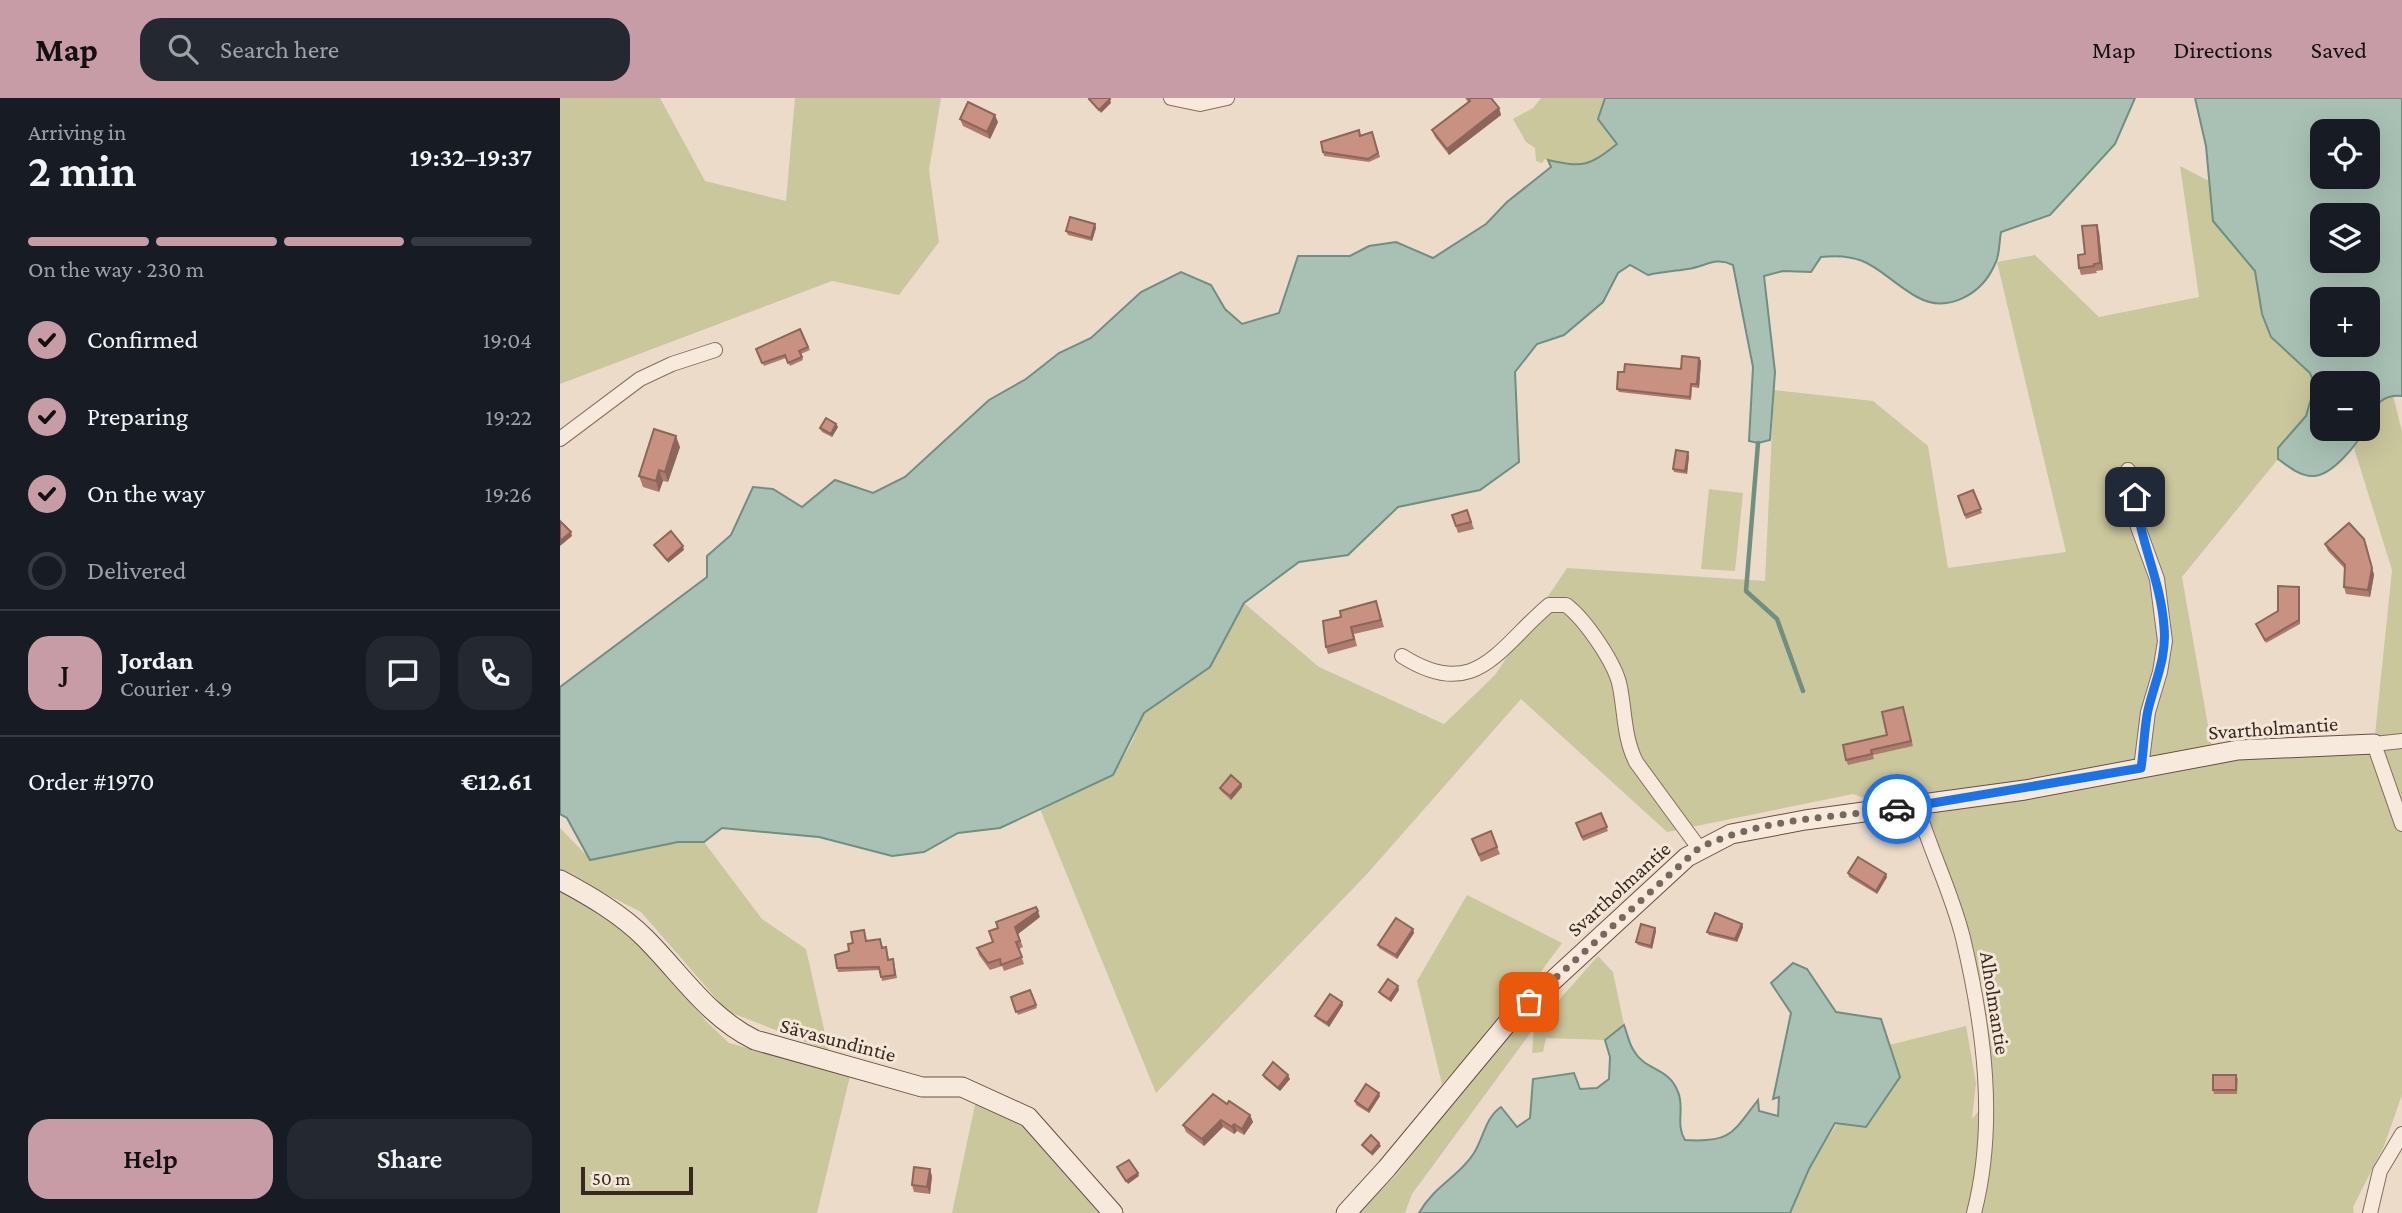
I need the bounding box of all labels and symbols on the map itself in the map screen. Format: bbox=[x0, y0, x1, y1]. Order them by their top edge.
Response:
pin bbox=[2105, 467, 2165, 527]
street label: Svartholmantie bbox=[2207, 711, 2339, 745]
courier bbox=[1862, 774, 1932, 844]
street label: Svartholmantie bbox=[1563, 837, 1675, 941]
street label: Alholmantie bbox=[1975, 950, 2015, 1056]
pin bbox=[1499, 972, 1559, 1032]
street label: Sävasundintie bbox=[777, 1013, 899, 1067]
scale bar bbox=[581, 1164, 693, 1196]

